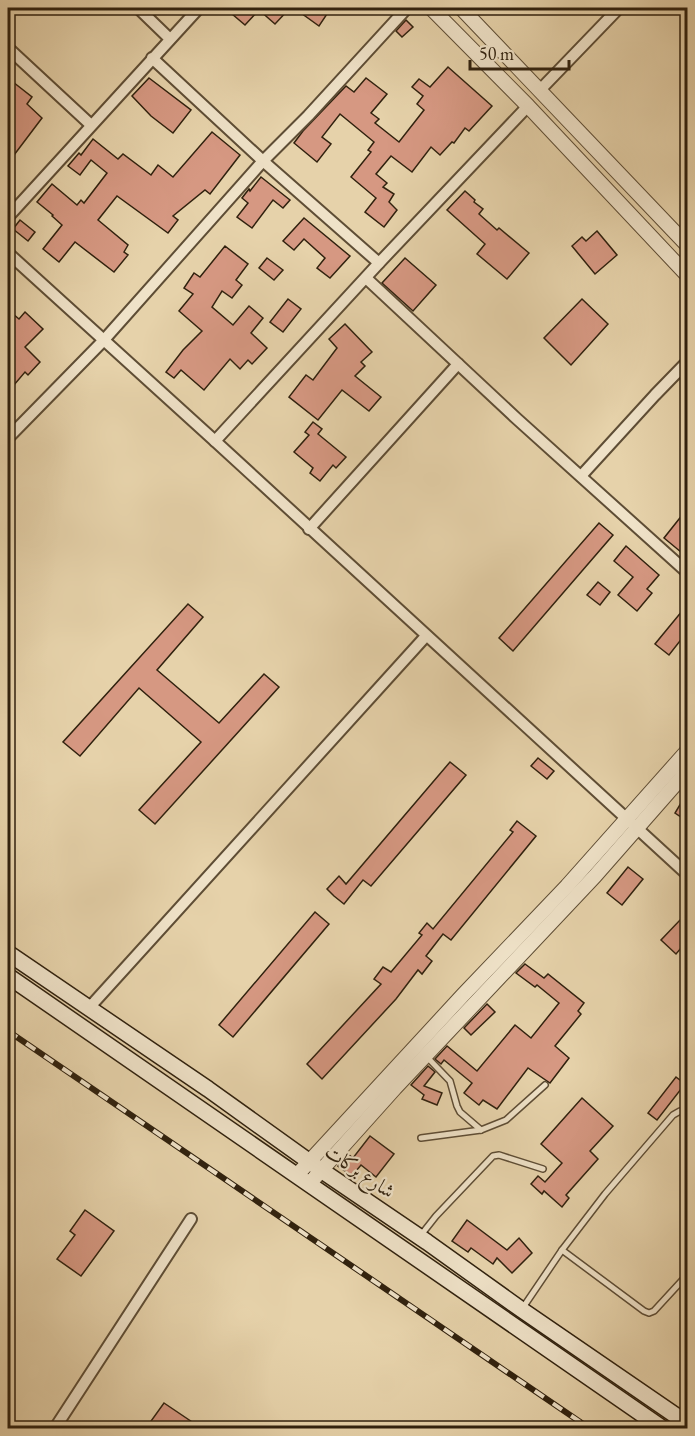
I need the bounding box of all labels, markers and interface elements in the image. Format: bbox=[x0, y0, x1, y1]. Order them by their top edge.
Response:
scale bar bbox=[470, 33, 569, 71]
text: 50 m bbox=[479, 42, 514, 65]
street label: شارع بركات bbox=[317, 1138, 400, 1208]

